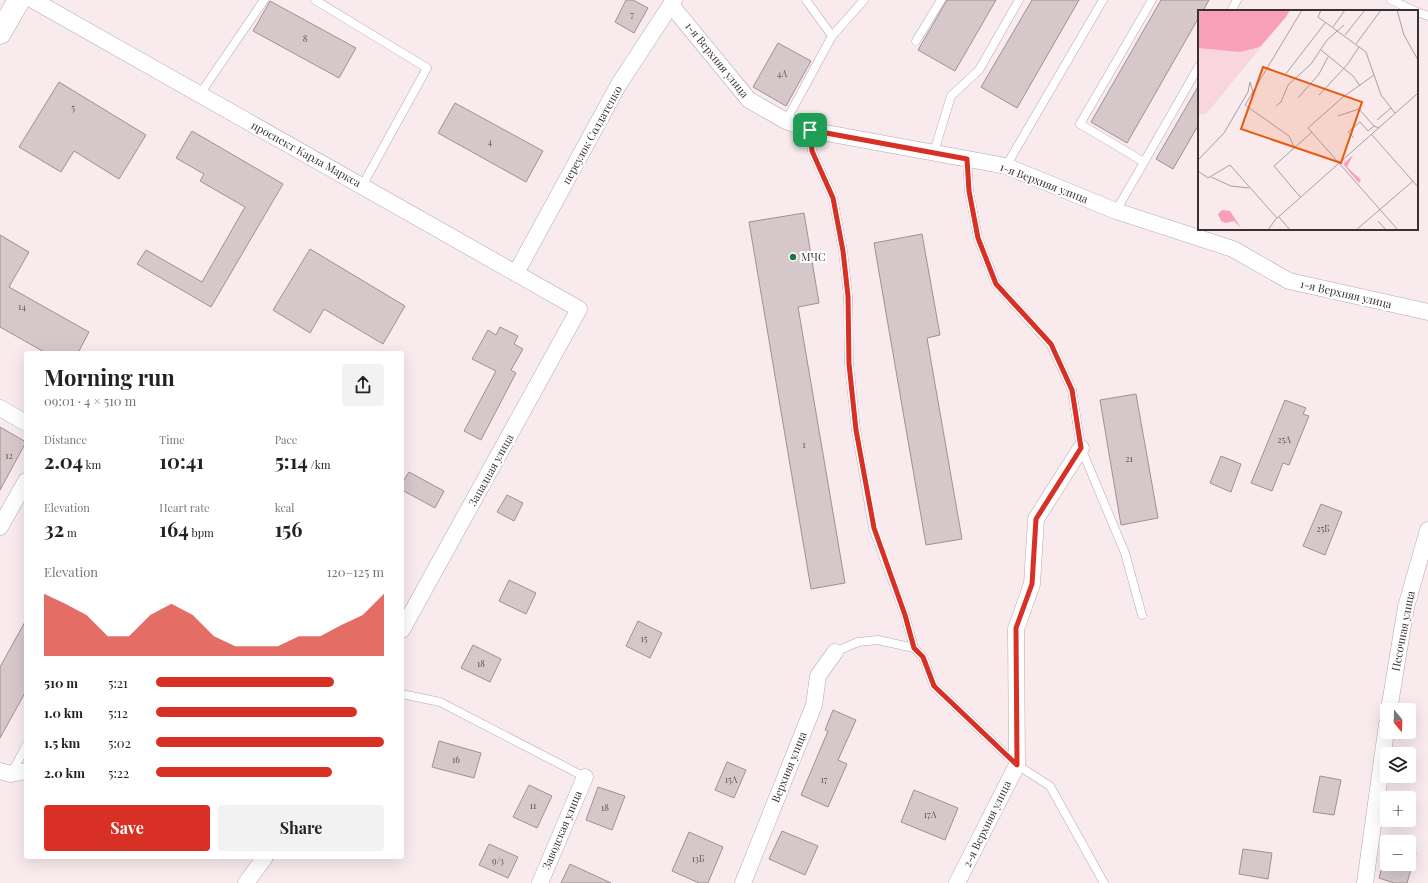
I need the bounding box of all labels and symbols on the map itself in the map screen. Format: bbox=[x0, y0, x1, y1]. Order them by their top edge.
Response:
house number: 7 bbox=[630, 8, 634, 20]
inset map bbox=[1198, 10, 1418, 230]
street label: 1-я Верхняя улица bbox=[682, 19, 753, 101]
house number: 8 bbox=[303, 32, 308, 44]
house number: 4А bbox=[777, 67, 787, 79]
street label: переулок Солдатенко bbox=[558, 83, 625, 187]
house number: 5 bbox=[71, 101, 75, 113]
pin bbox=[793, 113, 827, 147]
street label: проспект Карла Маркса bbox=[249, 117, 364, 190]
house number: 4 bbox=[488, 135, 493, 147]
street label: 1-я Верхняя улица bbox=[998, 159, 1091, 206]
place label: МЧС bbox=[801, 249, 825, 264]
marker: МЧС bbox=[788, 252, 798, 262]
street label: 1-я Верхняя улица bbox=[1299, 276, 1394, 311]
house number: 14 bbox=[18, 300, 26, 312]
street label: Западная улица bbox=[465, 431, 517, 508]
house number: 25А bbox=[1277, 433, 1291, 445]
house number: 1 bbox=[802, 438, 806, 450]
house number: 12 bbox=[5, 449, 13, 461]
house number: 21 bbox=[1125, 452, 1133, 464]
house number: 25Б bbox=[1316, 522, 1330, 534]
street label: Песочная улица bbox=[1387, 589, 1418, 672]
house number: 15 bbox=[641, 632, 648, 644]
house number: 18 bbox=[477, 657, 485, 669]
north arrow bbox=[1380, 703, 1416, 739]
street label: Верхняя улица bbox=[767, 729, 810, 805]
house number: 16 bbox=[452, 753, 460, 765]
house number: 15А bbox=[725, 773, 738, 785]
house number: 17 bbox=[821, 773, 828, 785]
street label: 2-я Верхняя улица bbox=[959, 777, 1014, 870]
street label: Заводская улица bbox=[538, 788, 585, 871]
house number: 11 bbox=[530, 799, 537, 811]
house number: 18 bbox=[601, 801, 609, 813]
house number: 17А bbox=[924, 808, 937, 820]
house number: 13Б bbox=[692, 852, 704, 864]
house number: 9/3 bbox=[492, 854, 504, 866]

